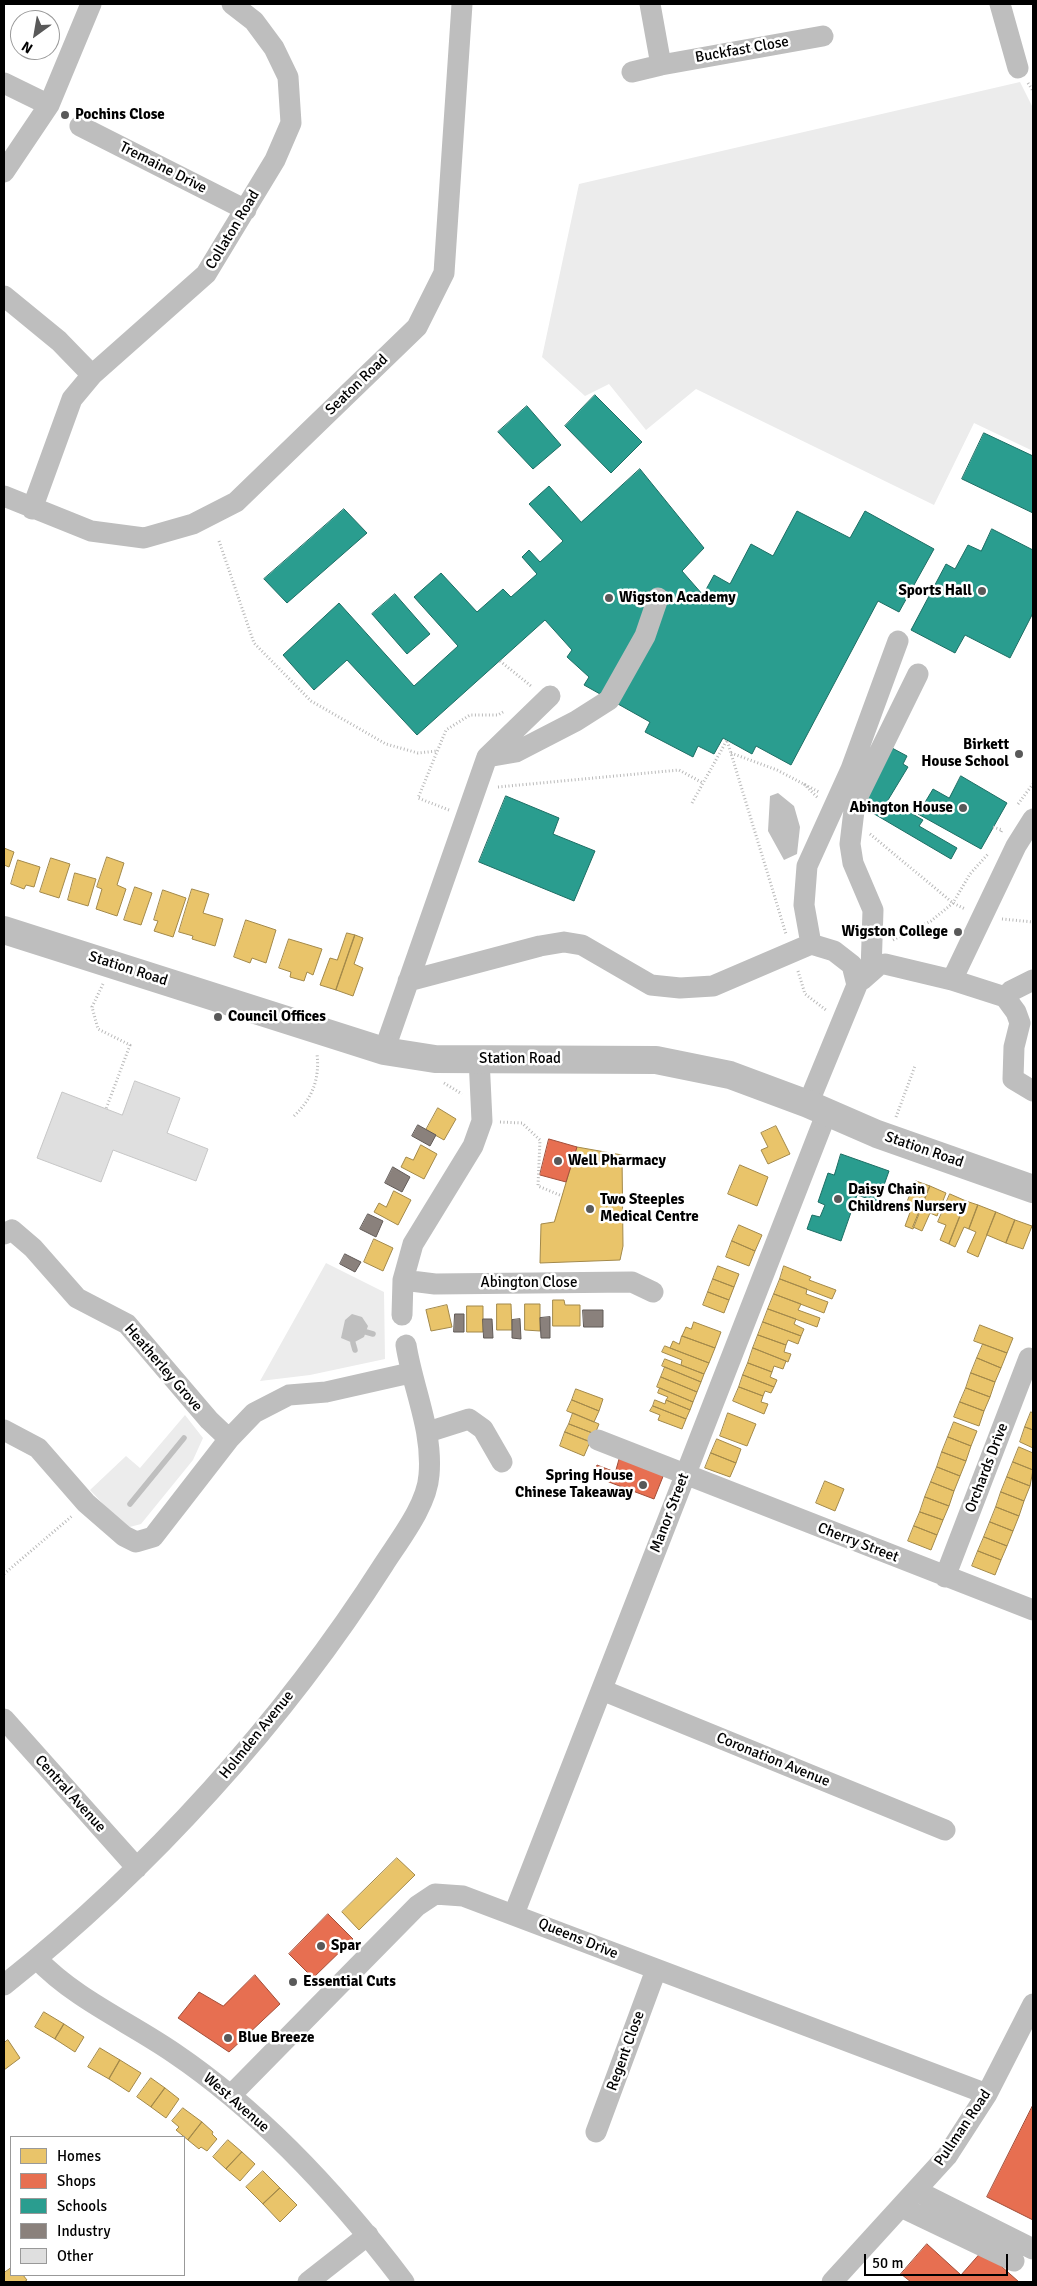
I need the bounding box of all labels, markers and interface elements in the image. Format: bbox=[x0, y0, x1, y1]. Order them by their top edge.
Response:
north arrow bbox=[10, 10, 60, 60]
street label: Buckfast Close bbox=[694, 33, 790, 67]
text: N bbox=[19, 38, 36, 57]
place label: Pochins Close bbox=[75, 106, 165, 124]
marker: Pochins Close bbox=[59, 109, 71, 121]
street label: Tremaine Drive bbox=[116, 138, 210, 198]
street label: Collaton Road bbox=[202, 187, 264, 273]
street label: Seaton Road bbox=[322, 351, 392, 419]
place label: Sports Hall bbox=[898, 582, 972, 600]
marker: Sports Hall bbox=[976, 585, 988, 597]
place label: Wigston Academy bbox=[619, 589, 736, 607]
marker: Wigston Academy bbox=[603, 592, 615, 604]
place label: Birkett House School bbox=[921, 736, 1009, 771]
marker: Birkett House School bbox=[1013, 748, 1025, 760]
place label: Abington House bbox=[849, 799, 953, 817]
marker: Abington House bbox=[957, 802, 969, 814]
place label: Wigston College bbox=[842, 923, 948, 941]
marker: Wigston College bbox=[952, 926, 964, 938]
street label: Station Road bbox=[86, 948, 170, 990]
place label: Council Offices bbox=[228, 1008, 326, 1026]
marker: Council Offices bbox=[212, 1011, 224, 1023]
street label: Station Road bbox=[479, 1050, 561, 1068]
street label: Station Road bbox=[882, 1128, 966, 1172]
place label: Well Pharmacy bbox=[568, 1152, 666, 1170]
marker: Well Pharmacy bbox=[552, 1155, 564, 1167]
place label: Daisy Chain Childrens Nursery bbox=[848, 1181, 966, 1216]
place label: Two Steeples Medical Centre bbox=[600, 1191, 699, 1226]
marker: Daisy Chain Childrens Nursery bbox=[832, 1193, 844, 1205]
marker: Two Steeples Medical Centre bbox=[584, 1203, 596, 1215]
street label: Abington Close bbox=[481, 1274, 577, 1292]
street label: Heatherley Grove bbox=[120, 1321, 206, 1415]
street label: Orchards Drive bbox=[962, 1421, 1012, 1515]
place label: Spring House Chinese Takeaway bbox=[515, 1467, 633, 1502]
street label: Manor Street bbox=[647, 1471, 693, 1555]
marker: Spring House Chinese Takeaway bbox=[637, 1479, 649, 1491]
street label: Cherry Street bbox=[815, 1519, 901, 1567]
street label: Holmden Avenue bbox=[216, 1687, 298, 1783]
street label: Coronation Avenue bbox=[714, 1729, 832, 1791]
street label: Central Avenue bbox=[31, 1752, 109, 1836]
street label: Queens Drive bbox=[535, 1915, 621, 1963]
place label: Spar bbox=[331, 1937, 361, 1955]
marker: Spar bbox=[315, 1940, 327, 1952]
place label: Essential Cuts bbox=[303, 1973, 396, 1991]
marker: Essential Cuts bbox=[287, 1976, 299, 1988]
street label: Regent Close bbox=[603, 2009, 649, 2093]
place label: Blue Breeze bbox=[238, 2029, 314, 2047]
marker: Blue Breeze bbox=[222, 2032, 234, 2044]
street label: West Avenue bbox=[199, 2069, 273, 2137]
street label: Pullman Road bbox=[931, 2086, 995, 2170]
legend bbox=[10, 2136, 185, 2276]
text: Homes bbox=[57, 2147, 101, 2165]
text: Shops bbox=[57, 2172, 96, 2190]
text: Schools bbox=[57, 2197, 107, 2215]
text: Industry bbox=[57, 2222, 110, 2240]
scale bar bbox=[867, 2244, 1011, 2276]
text: Other bbox=[57, 2247, 93, 2265]
text: 50 m bbox=[872, 2254, 903, 2272]

